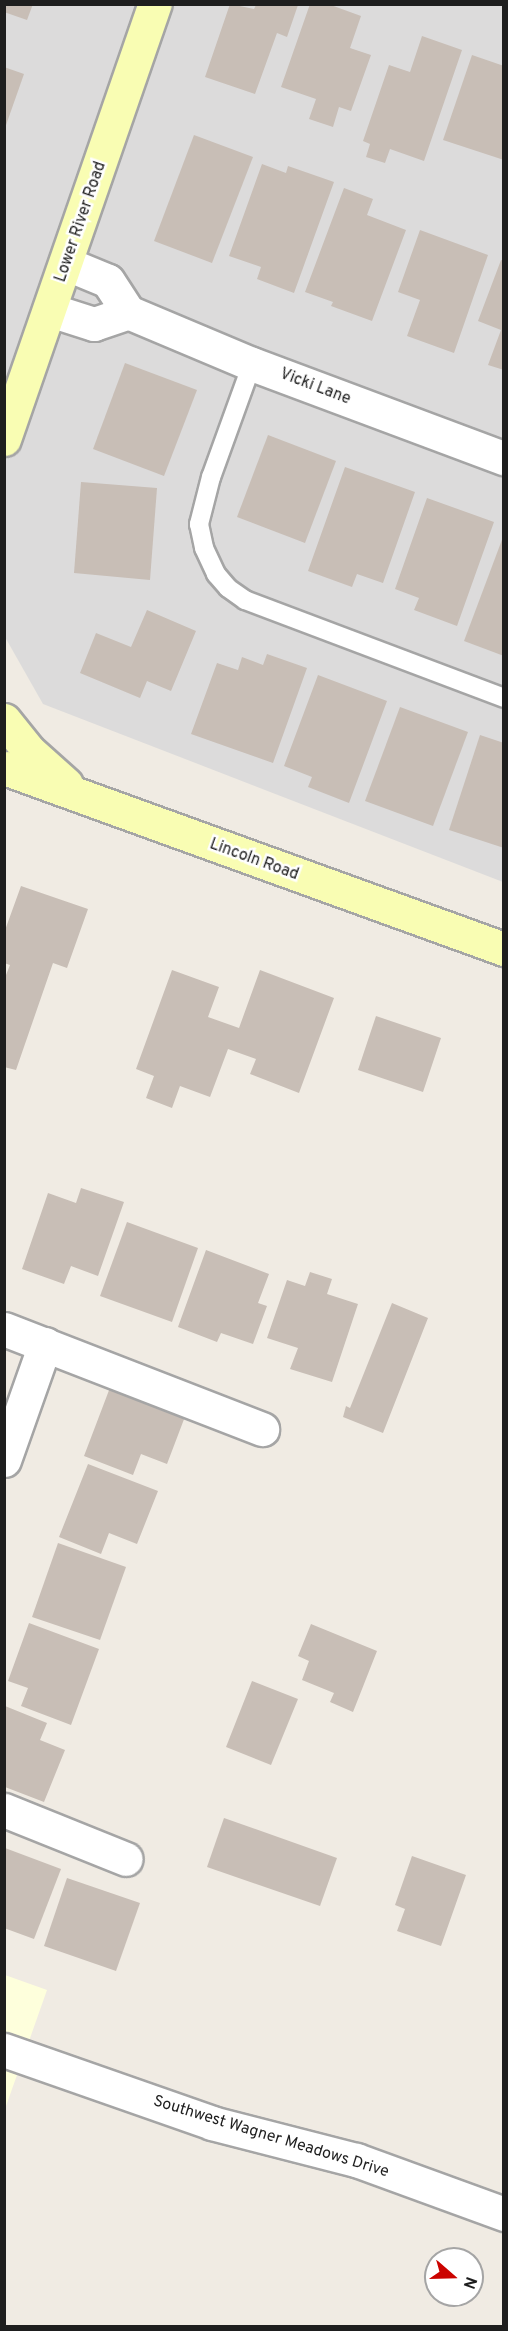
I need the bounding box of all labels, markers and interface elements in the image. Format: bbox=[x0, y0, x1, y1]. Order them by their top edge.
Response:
street label: Lower River Road bbox=[51, 159, 111, 285]
street label: Vicki Lane bbox=[277, 365, 353, 409]
street label: Lincoln Road bbox=[207, 835, 301, 885]
street label: Southwest Wagner Meadows Drive bbox=[151, 2092, 391, 2182]
north arrow bbox=[424, 2247, 484, 2307]
text: N bbox=[458, 2274, 480, 2291]

